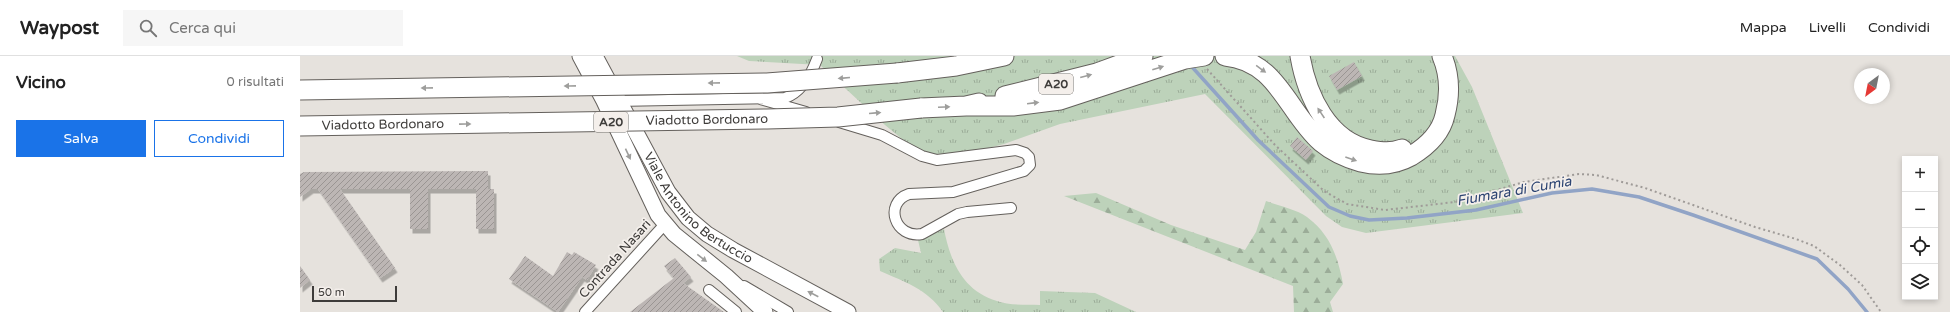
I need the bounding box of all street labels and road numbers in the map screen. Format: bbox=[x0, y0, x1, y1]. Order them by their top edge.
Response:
road number: A20 bbox=[1039, 74, 1073, 94]
street label: Viadotto Bordonaro bbox=[646, 111, 768, 129]
road number: A20 bbox=[594, 112, 628, 132]
street label: Viadotto Bordonaro bbox=[322, 116, 444, 134]
street label: Viale Antonino Bertuccio bbox=[640, 149, 755, 267]
street label: Contrada Nasari bbox=[576, 216, 654, 302]

